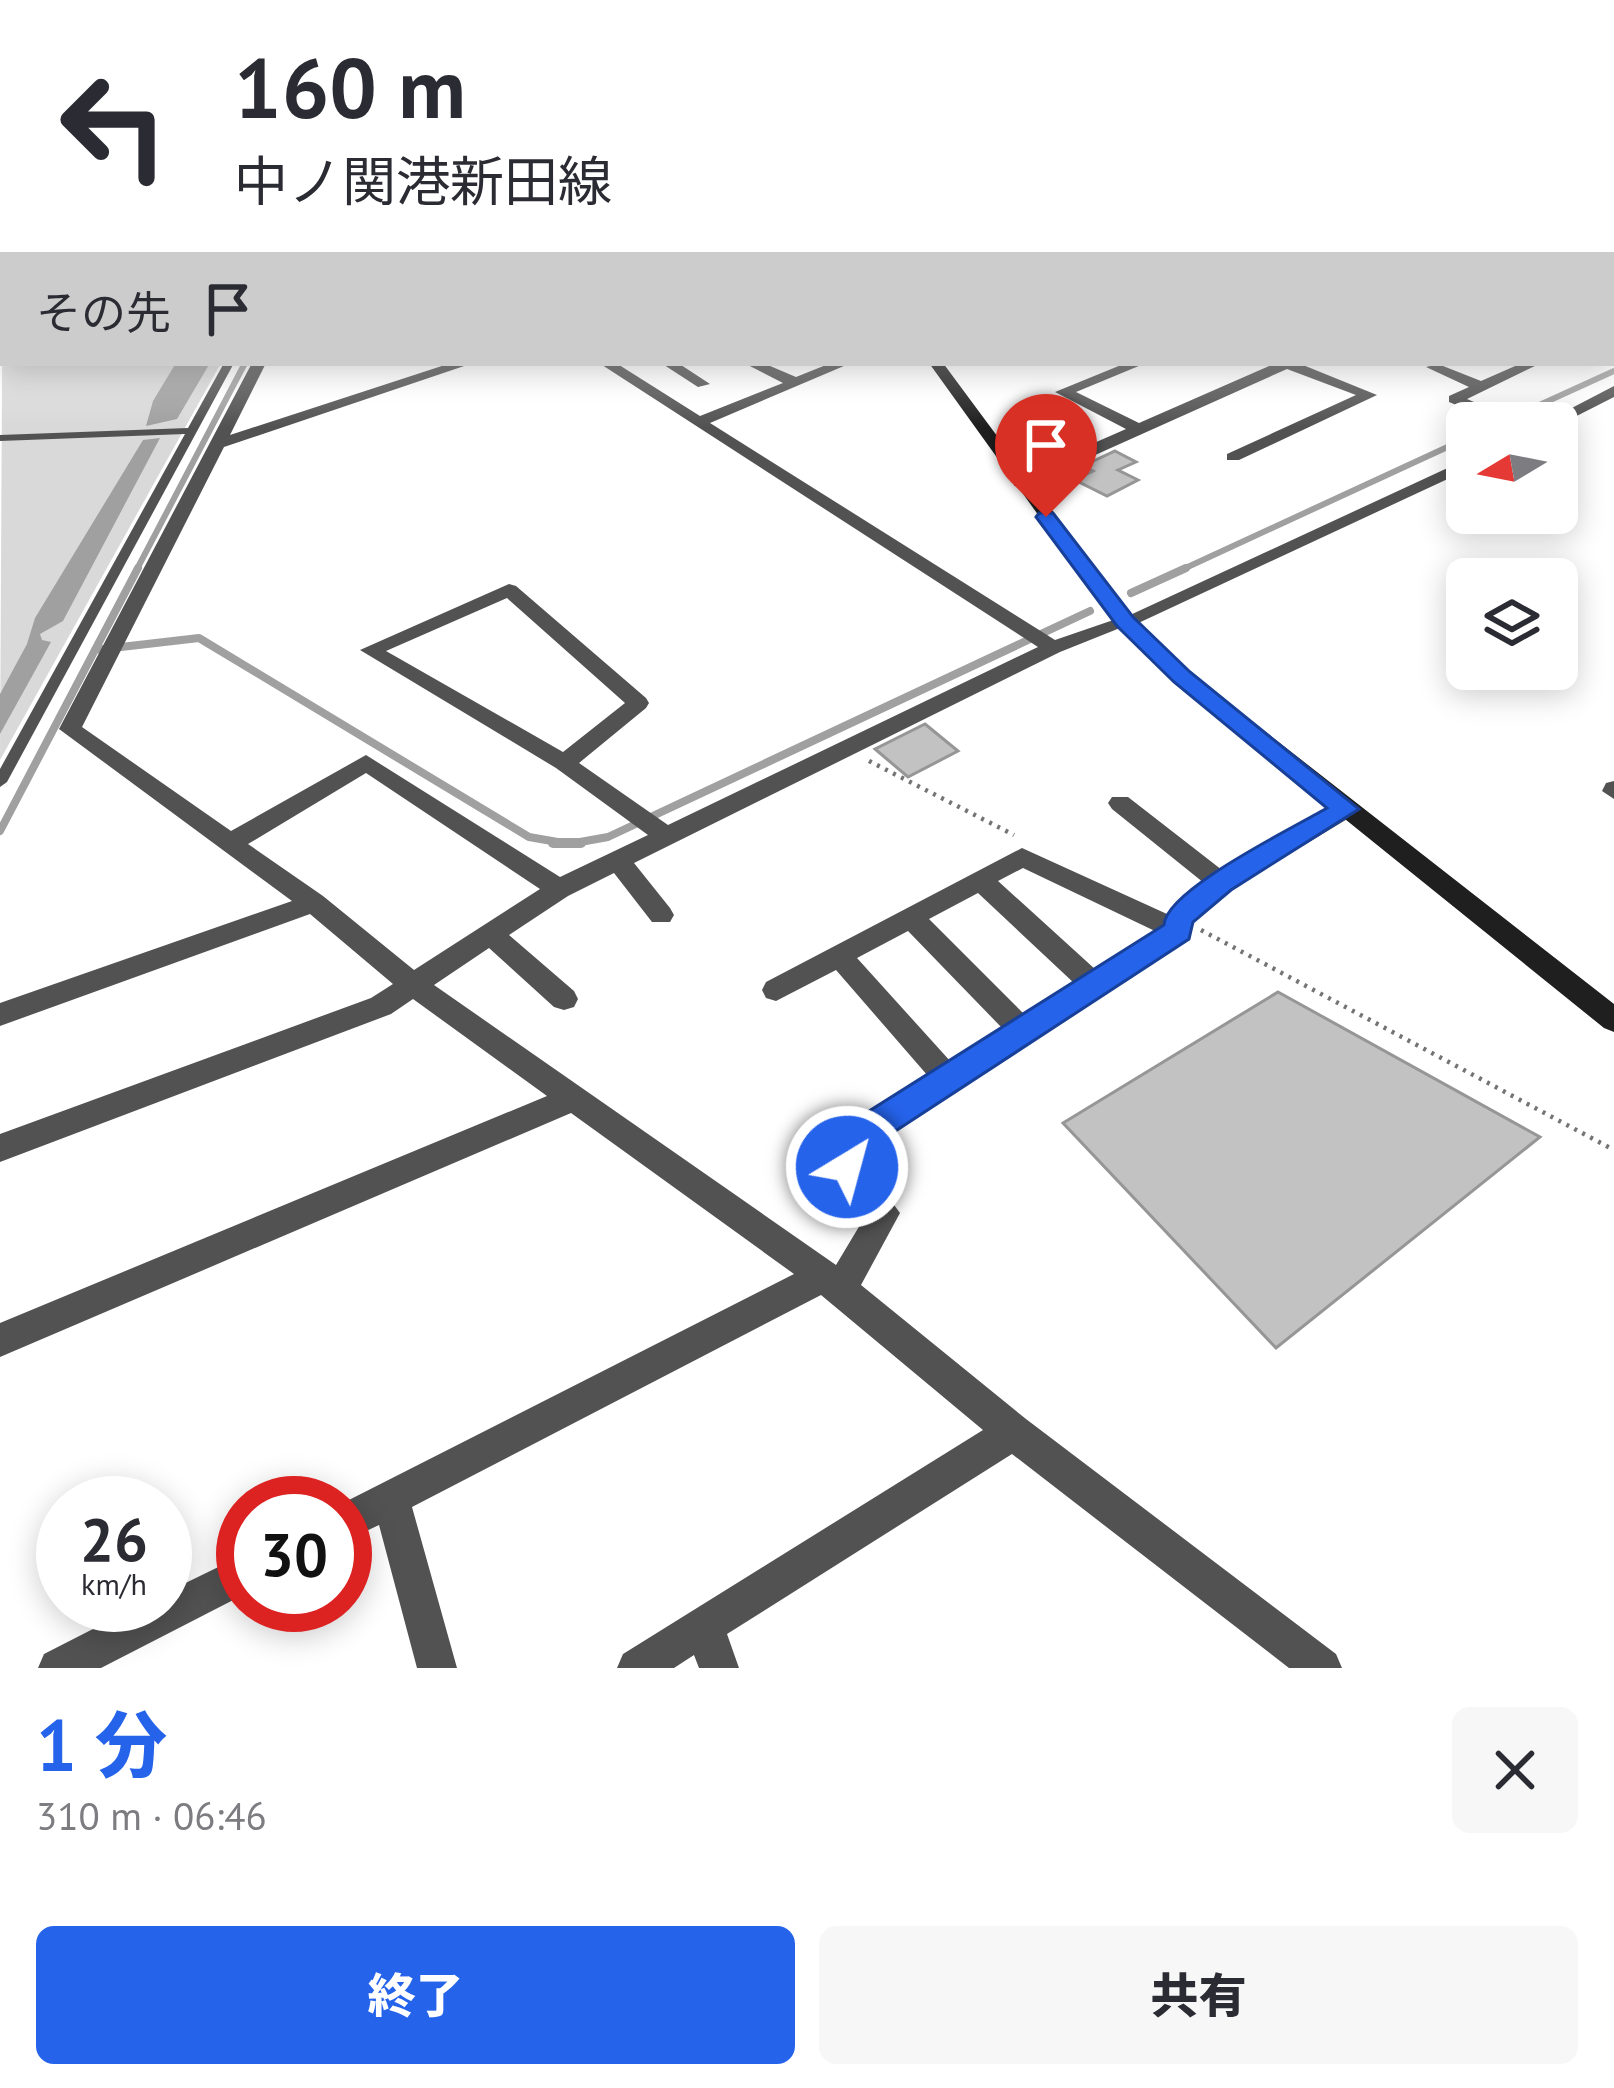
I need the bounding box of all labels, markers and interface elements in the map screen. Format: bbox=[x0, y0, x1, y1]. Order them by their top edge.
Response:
text: 160 m bbox=[234, 32, 466, 141]
icon: left bbox=[36, 48, 192, 204]
text: 中ノ関港新田線 bbox=[234, 146, 612, 216]
icon: arrive bbox=[195, 276, 261, 342]
text: その先 bbox=[36, 283, 171, 341]
pin bbox=[995, 394, 1097, 517]
north arrow bbox=[1446, 402, 1578, 534]
map controls bbox=[1446, 402, 1578, 690]
icon: arrive bbox=[1013, 412, 1079, 478]
button: layers bbox=[1446, 558, 1578, 690]
position arrow bbox=[784, 1104, 910, 1230]
speed limit sign: 30 bbox=[216, 1476, 372, 1632]
text: 26 bbox=[80, 1500, 148, 1578]
text: km/h bbox=[81, 1564, 147, 1603]
text: 1 分 bbox=[36, 1698, 167, 1791]
button: close bbox=[1452, 1707, 1578, 1833]
text: 310 m · 06:46 bbox=[36, 1790, 267, 1841]
button: 終了 bbox=[36, 1926, 795, 2064]
button: 共有 bbox=[819, 1926, 1578, 2064]

